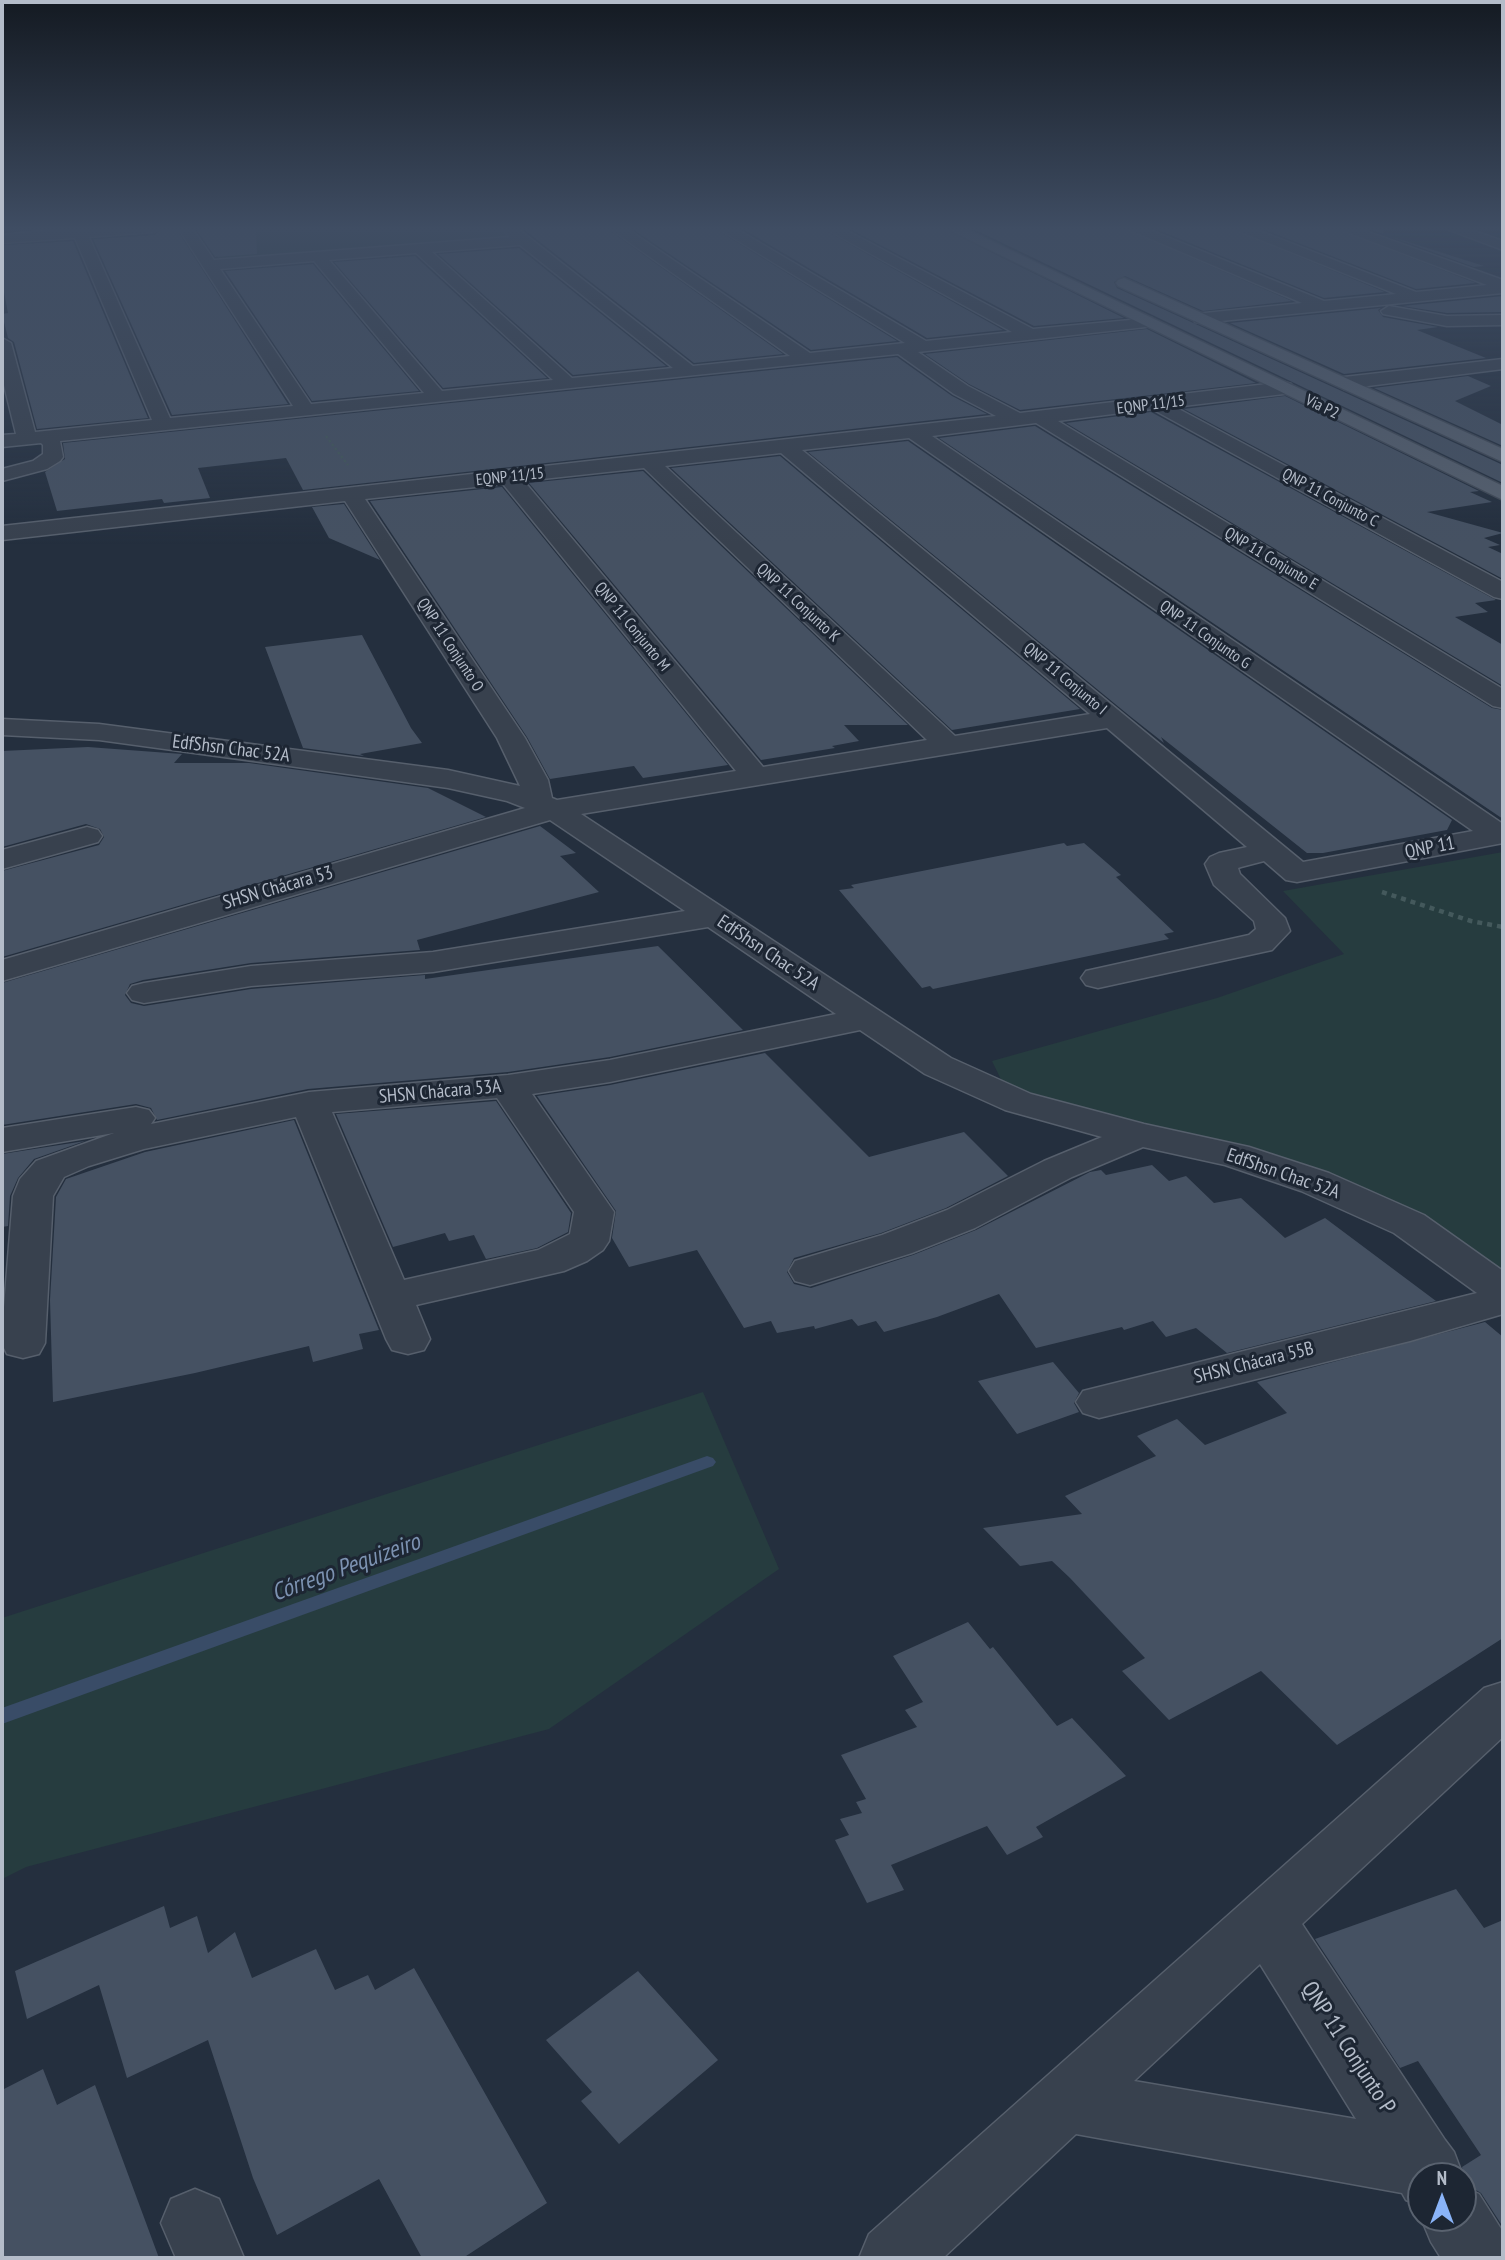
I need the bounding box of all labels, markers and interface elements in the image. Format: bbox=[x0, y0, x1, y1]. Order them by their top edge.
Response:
street label: EQNP 11/15 bbox=[1116, 391, 1186, 419]
street label: Via P2 bbox=[1302, 391, 1342, 423]
street label: EQNP 11/15 bbox=[475, 464, 545, 490]
street label: QNP 11 Conjunto C bbox=[1279, 465, 1381, 531]
street label: QNP 11 Conjunto E bbox=[1221, 524, 1321, 594]
street label: QNP 11 Conjunto K bbox=[753, 560, 843, 646]
street label: QNP 11 Conjunto M bbox=[590, 579, 674, 675]
street label: QNP 11 Conjunto O bbox=[413, 595, 487, 695]
street label: QNP 11 Conjunto G bbox=[1156, 597, 1254, 673]
street label: QNP 11 Conjunto I bbox=[1020, 639, 1110, 719]
street label: EdfShsn Chac 52A bbox=[171, 730, 291, 768]
street label: QNP 11 bbox=[1403, 832, 1457, 864]
street label: SHSN Chácara 53 bbox=[220, 861, 336, 915]
street label: EdfShsn Chac 52A bbox=[713, 911, 823, 995]
street label: SHSN Chácara 53A bbox=[378, 1075, 502, 1109]
street label: EdfShsn Chac 52A bbox=[1223, 1144, 1343, 1204]
street label: SHSN Chácara 55B bbox=[1192, 1337, 1316, 1389]
water label: Córrego Pequizeiro bbox=[268, 1528, 424, 1608]
street label: QNP 11 Conjunto P bbox=[1295, 1977, 1401, 2119]
north arrow bbox=[1407, 2162, 1477, 2232]
text: N bbox=[1437, 2166, 1447, 2190]

